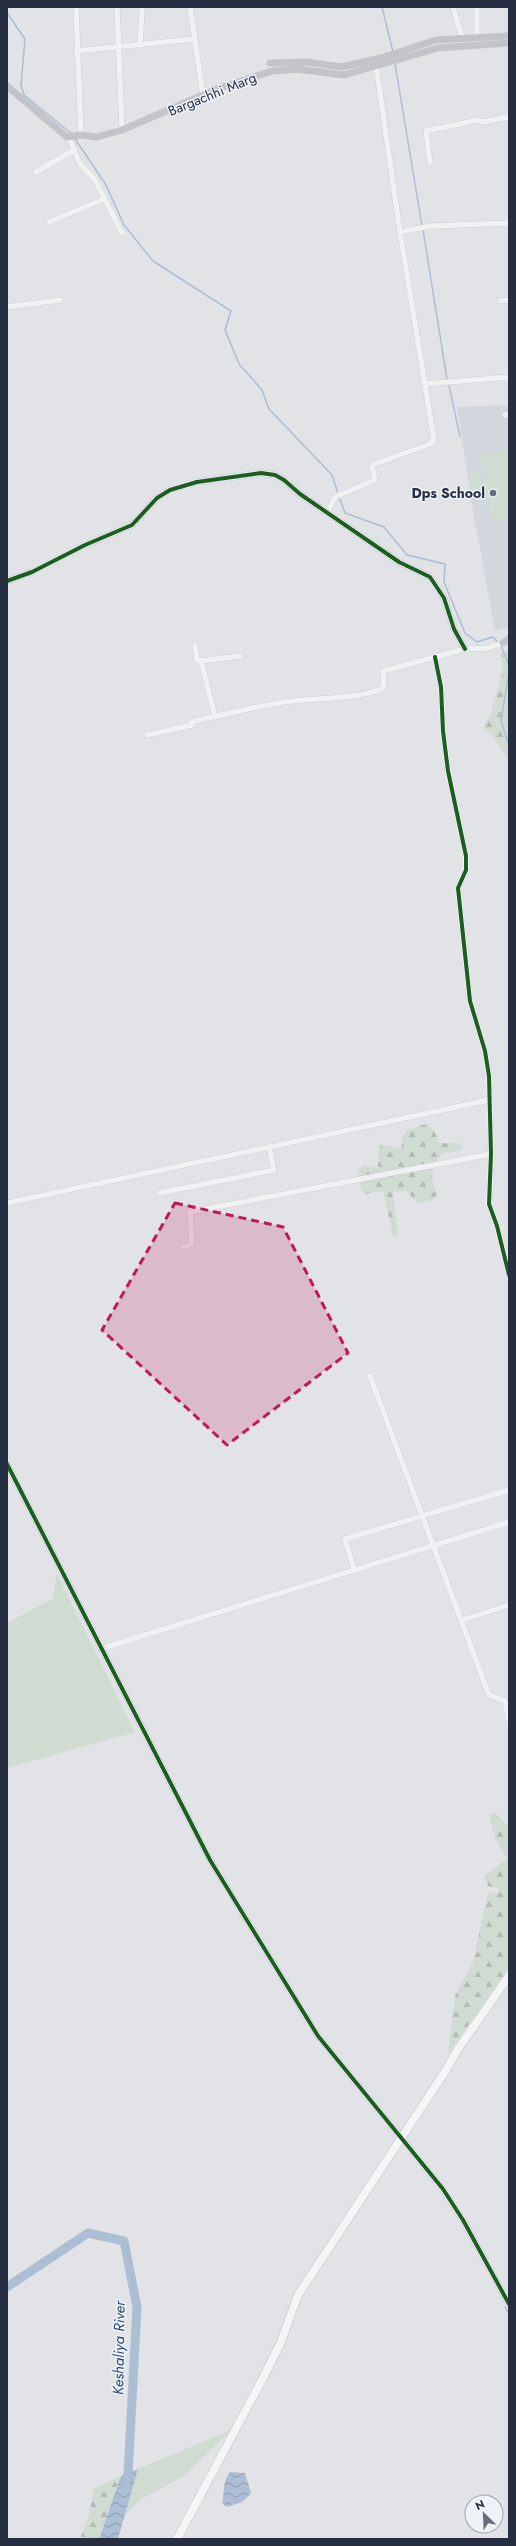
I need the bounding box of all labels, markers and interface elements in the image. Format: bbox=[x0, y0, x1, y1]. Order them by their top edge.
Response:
street label: Bargachhi Marg bbox=[165, 67, 259, 121]
place label: Dps School bbox=[412, 483, 485, 503]
marker: Dps School bbox=[488, 488, 498, 498]
water label: Keshaliya River bbox=[107, 2300, 131, 2395]
north arrow bbox=[464, 2494, 504, 2534]
text: N bbox=[473, 2496, 487, 2514]

